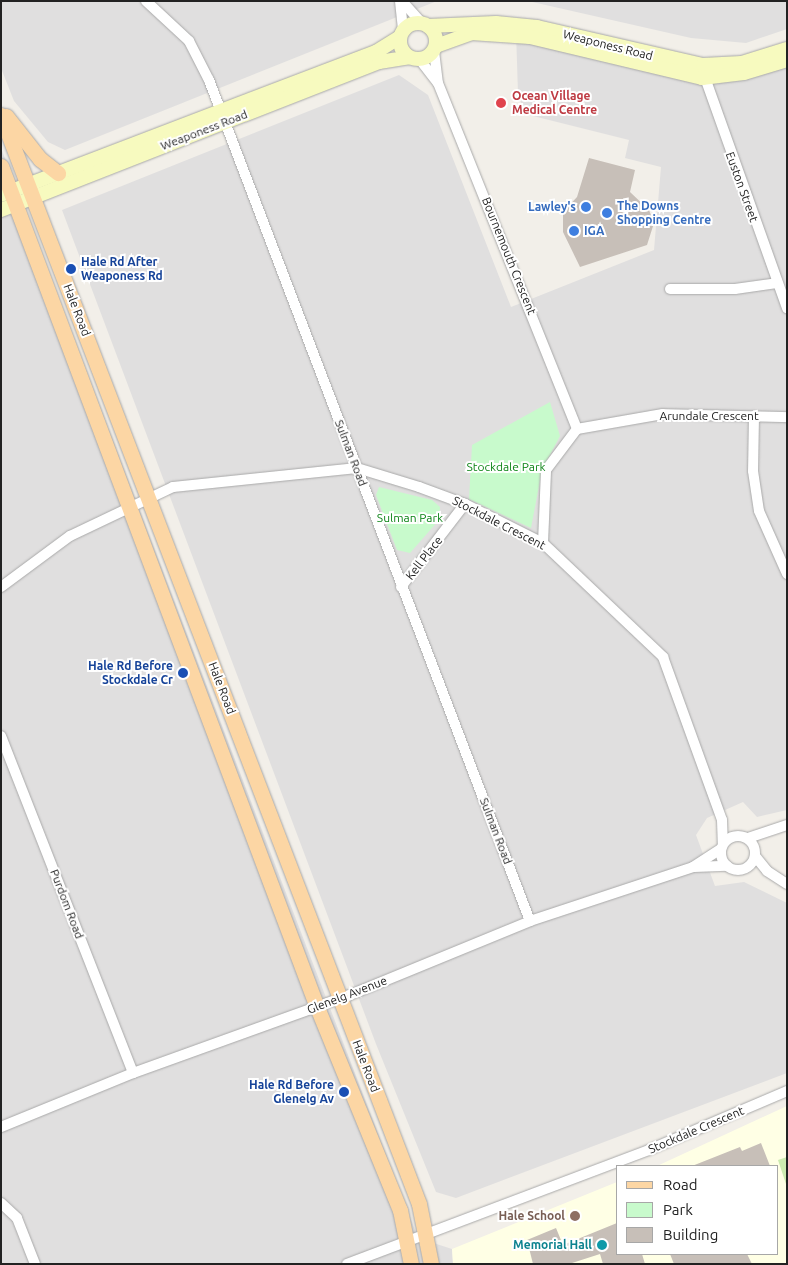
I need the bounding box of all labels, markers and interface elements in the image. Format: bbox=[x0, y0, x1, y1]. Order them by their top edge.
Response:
street label: Weaponess Road bbox=[562, 27, 654, 63]
place label: Ocean Village Medical Centre bbox=[512, 89, 597, 117]
marker: Ocean Village Medical Centre bbox=[494, 96, 508, 110]
street label: Weaponess Road bbox=[158, 107, 250, 153]
street label: Euston Street bbox=[723, 150, 761, 224]
street label: Bournemouth Crescent bbox=[479, 195, 539, 317]
place label: The Downs Shopping Centre bbox=[617, 199, 711, 227]
place label: Lawley's bbox=[528, 200, 576, 214]
marker: Lawley's bbox=[580, 201, 592, 213]
marker: The Downs Shopping Centre bbox=[601, 207, 613, 219]
place label: IGA bbox=[584, 224, 604, 238]
marker: IGA bbox=[568, 225, 580, 237]
place label: Hale Rd After Weaponess Rd bbox=[81, 255, 163, 283]
marker: Hale Rd After Weaponess Rd bbox=[65, 263, 77, 275]
street label: Hale Road bbox=[60, 282, 94, 338]
street label: Arundale Crescent bbox=[659, 409, 759, 423]
street label: Sulman Road bbox=[332, 418, 370, 488]
park label: Stockdale Park bbox=[467, 460, 545, 474]
street label: Stockdale Crescent bbox=[450, 493, 548, 553]
park label: Sulman Park bbox=[377, 511, 443, 525]
street label: Kell Place bbox=[402, 533, 446, 583]
place label: Hale Rd Before Stockdale Cr bbox=[88, 659, 173, 687]
street label: Hale Road bbox=[205, 660, 239, 716]
marker: Hale Rd Before Stockdale Cr bbox=[177, 667, 189, 679]
street label: Sulman Road bbox=[477, 796, 515, 866]
street label: Purdom Road bbox=[47, 867, 87, 941]
street label: Glenelg Avenue bbox=[305, 973, 389, 1017]
street label: Hale Road bbox=[349, 1038, 383, 1094]
place label: Hale Rd Before Glenelg Av bbox=[249, 1078, 334, 1106]
marker: Hale Rd Before Glenelg Av bbox=[338, 1086, 350, 1098]
street label: Stockdale Crescent bbox=[646, 1103, 746, 1157]
legend bbox=[616, 1165, 778, 1255]
text: Road bbox=[663, 1176, 698, 1193]
text: Park bbox=[663, 1201, 693, 1218]
place label: Hale School bbox=[499, 1209, 565, 1223]
marker: Hale School bbox=[569, 1210, 581, 1222]
text: Building bbox=[663, 1226, 718, 1243]
place label: Memorial Hall bbox=[513, 1238, 592, 1252]
marker: Memorial Hall bbox=[596, 1239, 608, 1251]

